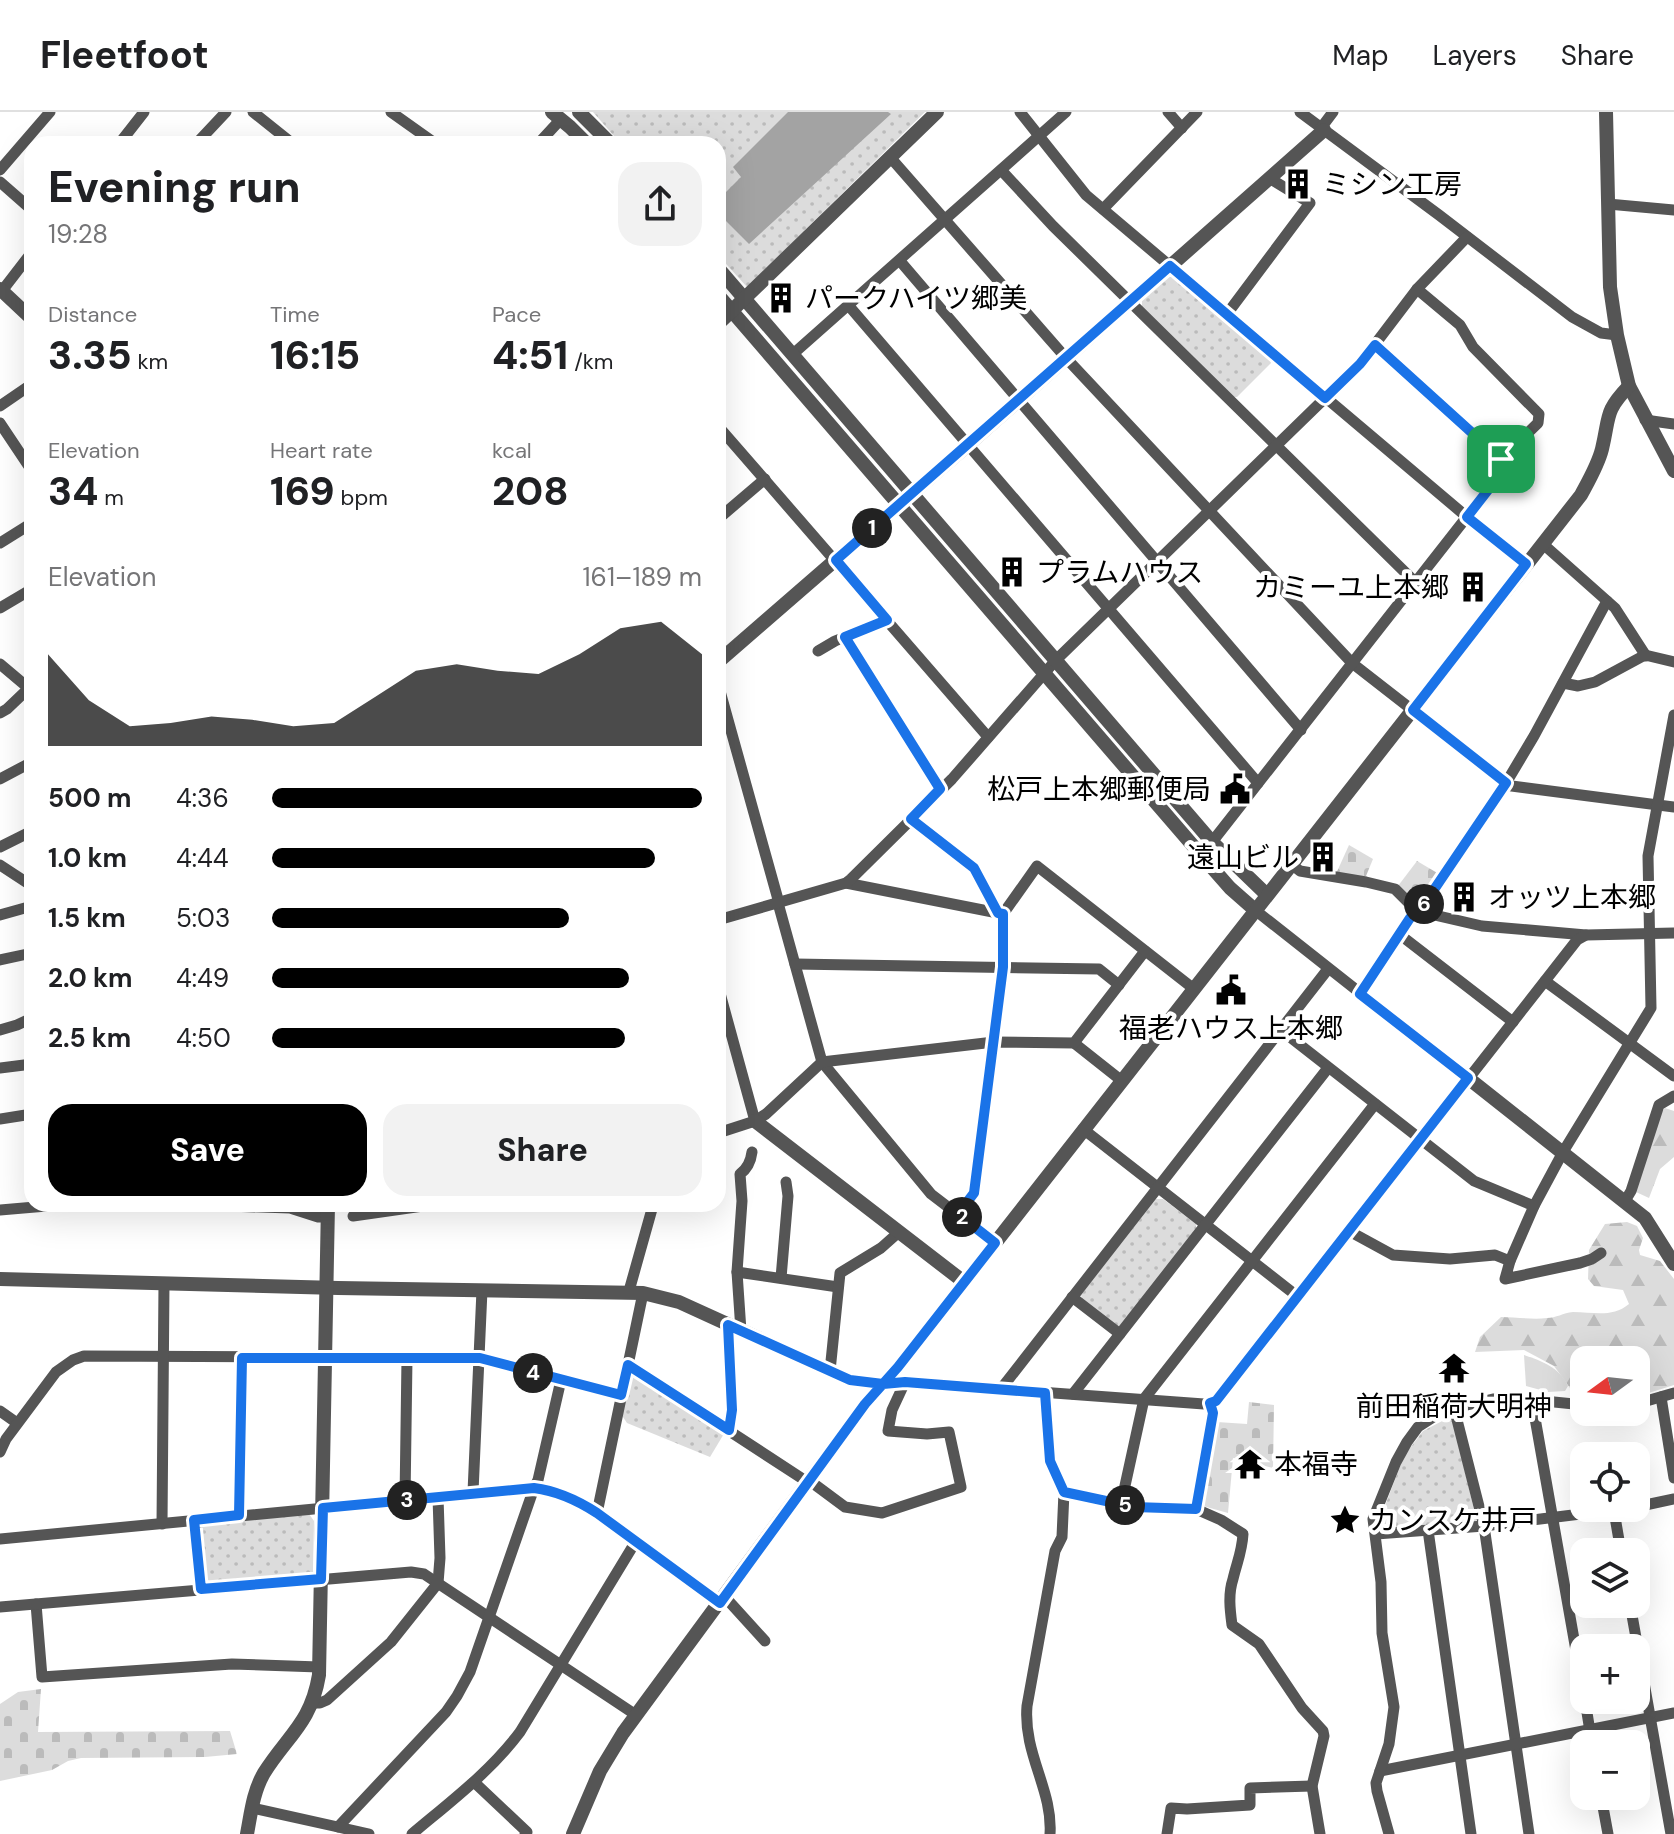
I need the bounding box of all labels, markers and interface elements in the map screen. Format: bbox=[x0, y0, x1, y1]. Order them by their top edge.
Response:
text: Fleetfoot bbox=[40, 30, 209, 80]
text: Map bbox=[1332, 37, 1389, 74]
text: Layers bbox=[1433, 37, 1517, 74]
text: Share bbox=[1561, 37, 1634, 74]
text: Evening run bbox=[48, 158, 301, 216]
button: share bbox=[618, 162, 702, 246]
place label: ミシン工房 bbox=[1322, 166, 1462, 203]
building icon: ミシン工房 bbox=[1281, 167, 1315, 201]
text: 19:28 bbox=[48, 217, 108, 251]
place label: パークハイツ郷美 bbox=[805, 280, 1027, 317]
building icon: パークハイツ郷美 bbox=[764, 281, 798, 315]
text: Distance bbox=[48, 300, 137, 329]
text: Time bbox=[270, 300, 320, 329]
text: Pace bbox=[492, 300, 541, 329]
text: 3.35 bbox=[48, 329, 132, 381]
text: 16:15 bbox=[270, 329, 360, 381]
text: 4:51 bbox=[492, 329, 568, 381]
text: km bbox=[132, 347, 168, 376]
text: /km bbox=[568, 347, 613, 376]
pin bbox=[1467, 425, 1535, 493]
text: Elevation bbox=[48, 436, 140, 465]
text: Heart rate bbox=[270, 436, 373, 465]
text: kcal bbox=[492, 436, 532, 465]
icon: arrive bbox=[1479, 437, 1523, 481]
text: 34 bbox=[48, 465, 98, 517]
text: 169 bbox=[270, 465, 335, 517]
text: 208 bbox=[492, 465, 569, 517]
text: m bbox=[98, 483, 124, 512]
text: bpm bbox=[335, 483, 388, 512]
pin: 1 bbox=[852, 508, 892, 548]
text: 1 bbox=[868, 513, 876, 542]
place label: プラムハウス bbox=[1036, 554, 1203, 591]
building icon: プラムハウス bbox=[995, 555, 1029, 589]
text: Elevation bbox=[48, 560, 156, 594]
text: 161–189 m bbox=[582, 560, 702, 594]
place label: カミーユ上本郷 bbox=[1253, 569, 1449, 606]
building icon: カミーユ上本郷 bbox=[1456, 570, 1490, 604]
place label: 松戸上本郷郵便局 bbox=[987, 771, 1211, 808]
public building icon: 松戸上本郷郵便局 bbox=[1218, 772, 1252, 806]
text: 500 m bbox=[48, 781, 131, 815]
text: 4:36 bbox=[176, 781, 229, 815]
place label: 遠山ビル bbox=[1187, 839, 1299, 876]
building icon: 遠山ビル bbox=[1306, 840, 1340, 874]
text: 1.0 km bbox=[48, 841, 127, 875]
text: 4:44 bbox=[176, 841, 229, 875]
place label: オッツ上本郷 bbox=[1488, 879, 1656, 916]
building icon: オッツ上本郷 bbox=[1447, 880, 1481, 914]
pin: 6 bbox=[1404, 884, 1444, 924]
text: 6 bbox=[1417, 889, 1431, 918]
text: 1.5 km bbox=[48, 901, 126, 935]
text: 5:03 bbox=[176, 901, 230, 935]
text: 2.0 km bbox=[48, 961, 132, 995]
text: 4:49 bbox=[176, 961, 229, 995]
public building icon: 福老ハウス上本郷 bbox=[1214, 973, 1248, 1007]
place label: 福老ハウス上本郷 bbox=[1119, 1010, 1343, 1047]
text: 2.5 km bbox=[48, 1021, 131, 1055]
text: 4:50 bbox=[176, 1021, 231, 1055]
button: Save bbox=[48, 1104, 367, 1196]
button: Share bbox=[383, 1104, 702, 1196]
pin: 2 bbox=[942, 1197, 982, 1237]
text: 2 bbox=[956, 1202, 968, 1231]
north arrow bbox=[1570, 1346, 1650, 1426]
map controls bbox=[1570, 1346, 1650, 1810]
temple icon: 前田稲荷大明神 bbox=[1437, 1351, 1471, 1385]
pin: 4 bbox=[513, 1353, 553, 1393]
text: 4 bbox=[526, 1358, 540, 1387]
place label: 前田稲荷大明神 bbox=[1356, 1388, 1552, 1425]
button: locate bbox=[1570, 1442, 1650, 1522]
place label: 本福寺 bbox=[1274, 1446, 1358, 1483]
temple icon: 本福寺 bbox=[1233, 1447, 1267, 1481]
pin: 3 bbox=[387, 1480, 427, 1520]
text: 3 bbox=[400, 1485, 414, 1514]
pin: 5 bbox=[1105, 1485, 1145, 1525]
text: 5 bbox=[1118, 1490, 1132, 1519]
place label: カンスケ井戸 bbox=[1369, 1502, 1536, 1539]
place icon: カンスケ井戸 bbox=[1328, 1503, 1362, 1537]
button: layers bbox=[1570, 1538, 1650, 1618]
button: + bbox=[1570, 1634, 1650, 1714]
button: − bbox=[1570, 1730, 1650, 1810]

